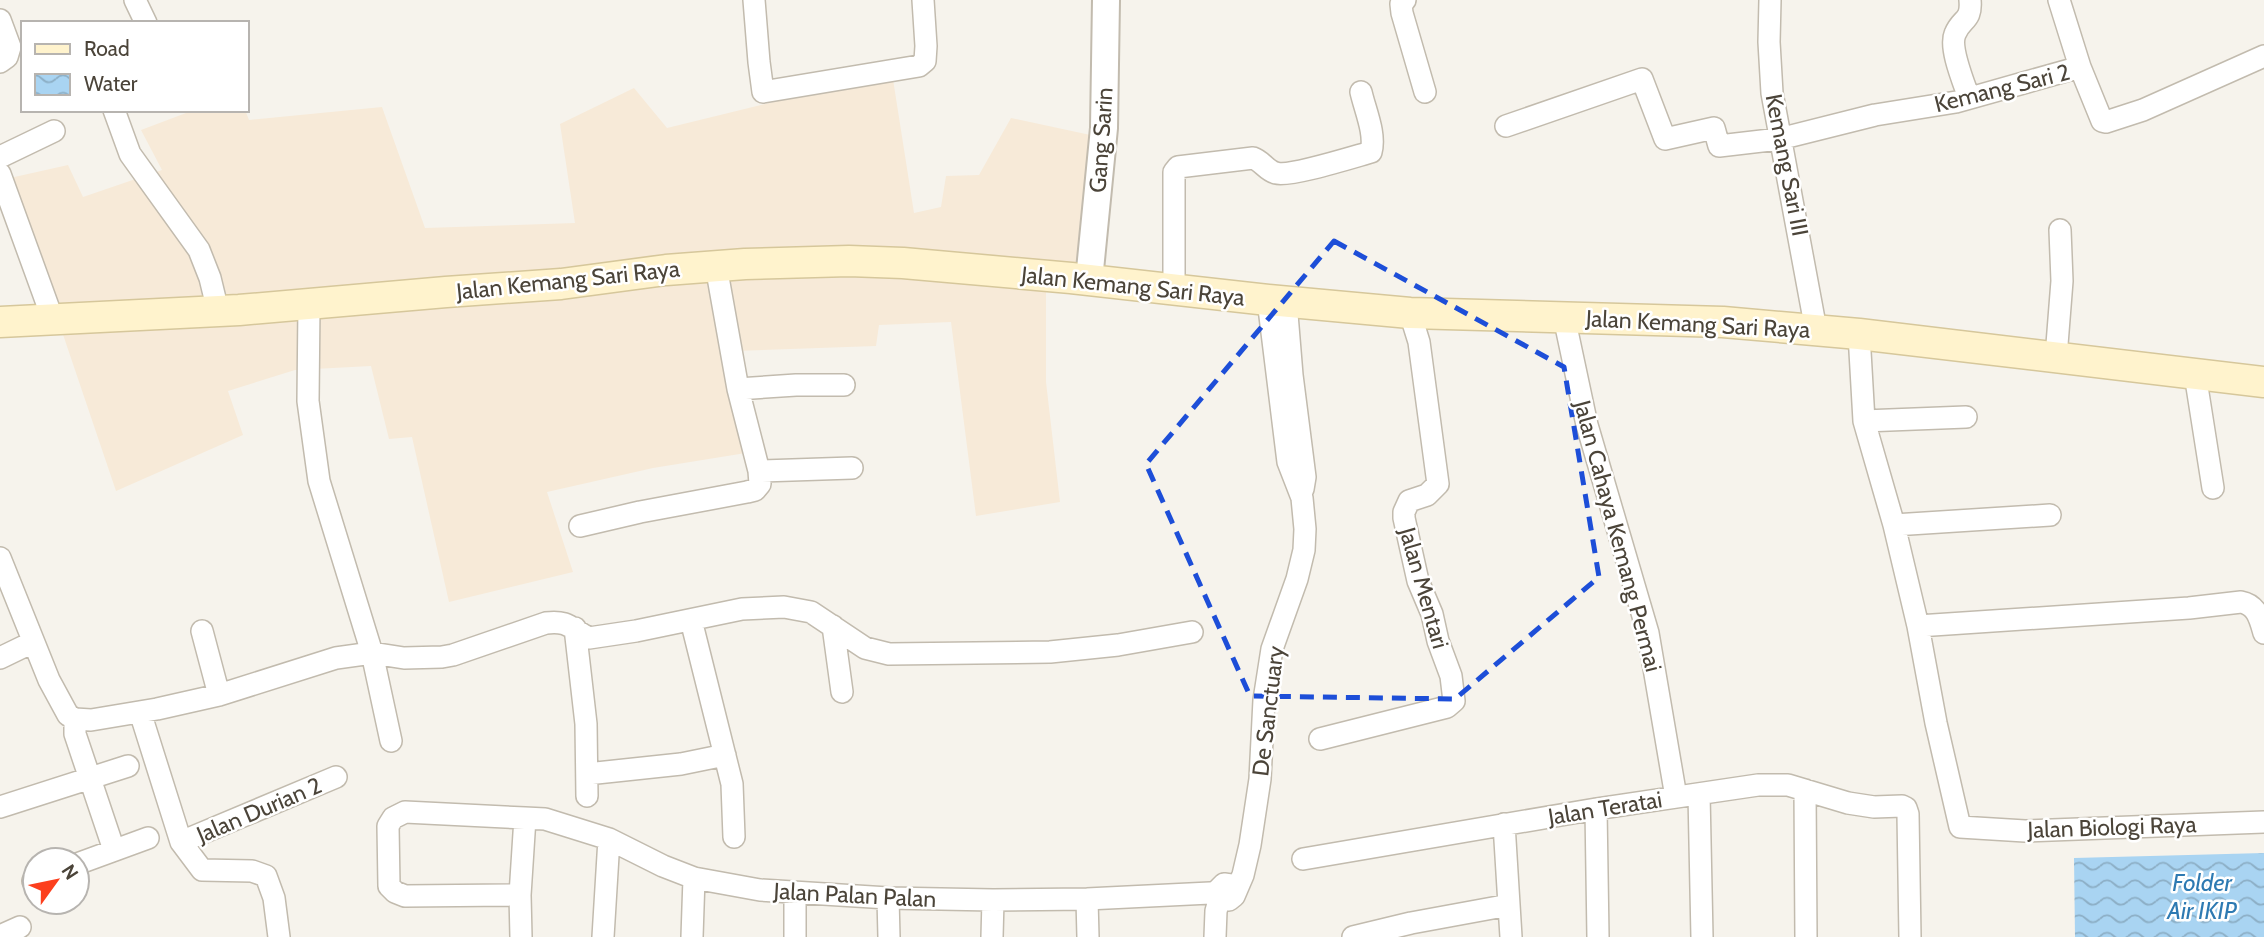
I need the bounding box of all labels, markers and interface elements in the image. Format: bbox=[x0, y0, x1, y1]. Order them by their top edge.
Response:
legend bbox=[21, 21, 248, 112]
text: Road bbox=[84, 36, 130, 61]
street label: Kemang Sari 2 bbox=[1931, 58, 2073, 118]
text: Water bbox=[84, 71, 138, 96]
street label: Gang Sarin bbox=[1083, 86, 1119, 194]
street label: Kemang Sari III bbox=[1760, 92, 1814, 238]
street label: Jalan Kemang Sari Raya bbox=[454, 254, 681, 306]
street label: Jalan Kemang Sari Raya bbox=[1019, 260, 1246, 312]
street label: Jalan Kemang Sari Raya bbox=[1584, 304, 1811, 344]
street label: Jalan Cahaya Kemang Permai bbox=[1568, 396, 1668, 675]
street label: Jalan Mentari bbox=[1393, 523, 1455, 652]
street label: De Sanctuary bbox=[1246, 644, 1290, 778]
street label: Jalan Durian 2 bbox=[191, 771, 326, 849]
street label: Jalan Teratai bbox=[1545, 785, 1664, 831]
street label: Jalan Biologi Raya bbox=[2026, 810, 2197, 844]
north arrow bbox=[21, 846, 91, 916]
text: N bbox=[57, 860, 83, 884]
water label: Folder Air IKIP bbox=[2166, 868, 2238, 925]
street label: Jalan Palan Palan bbox=[772, 877, 937, 913]

